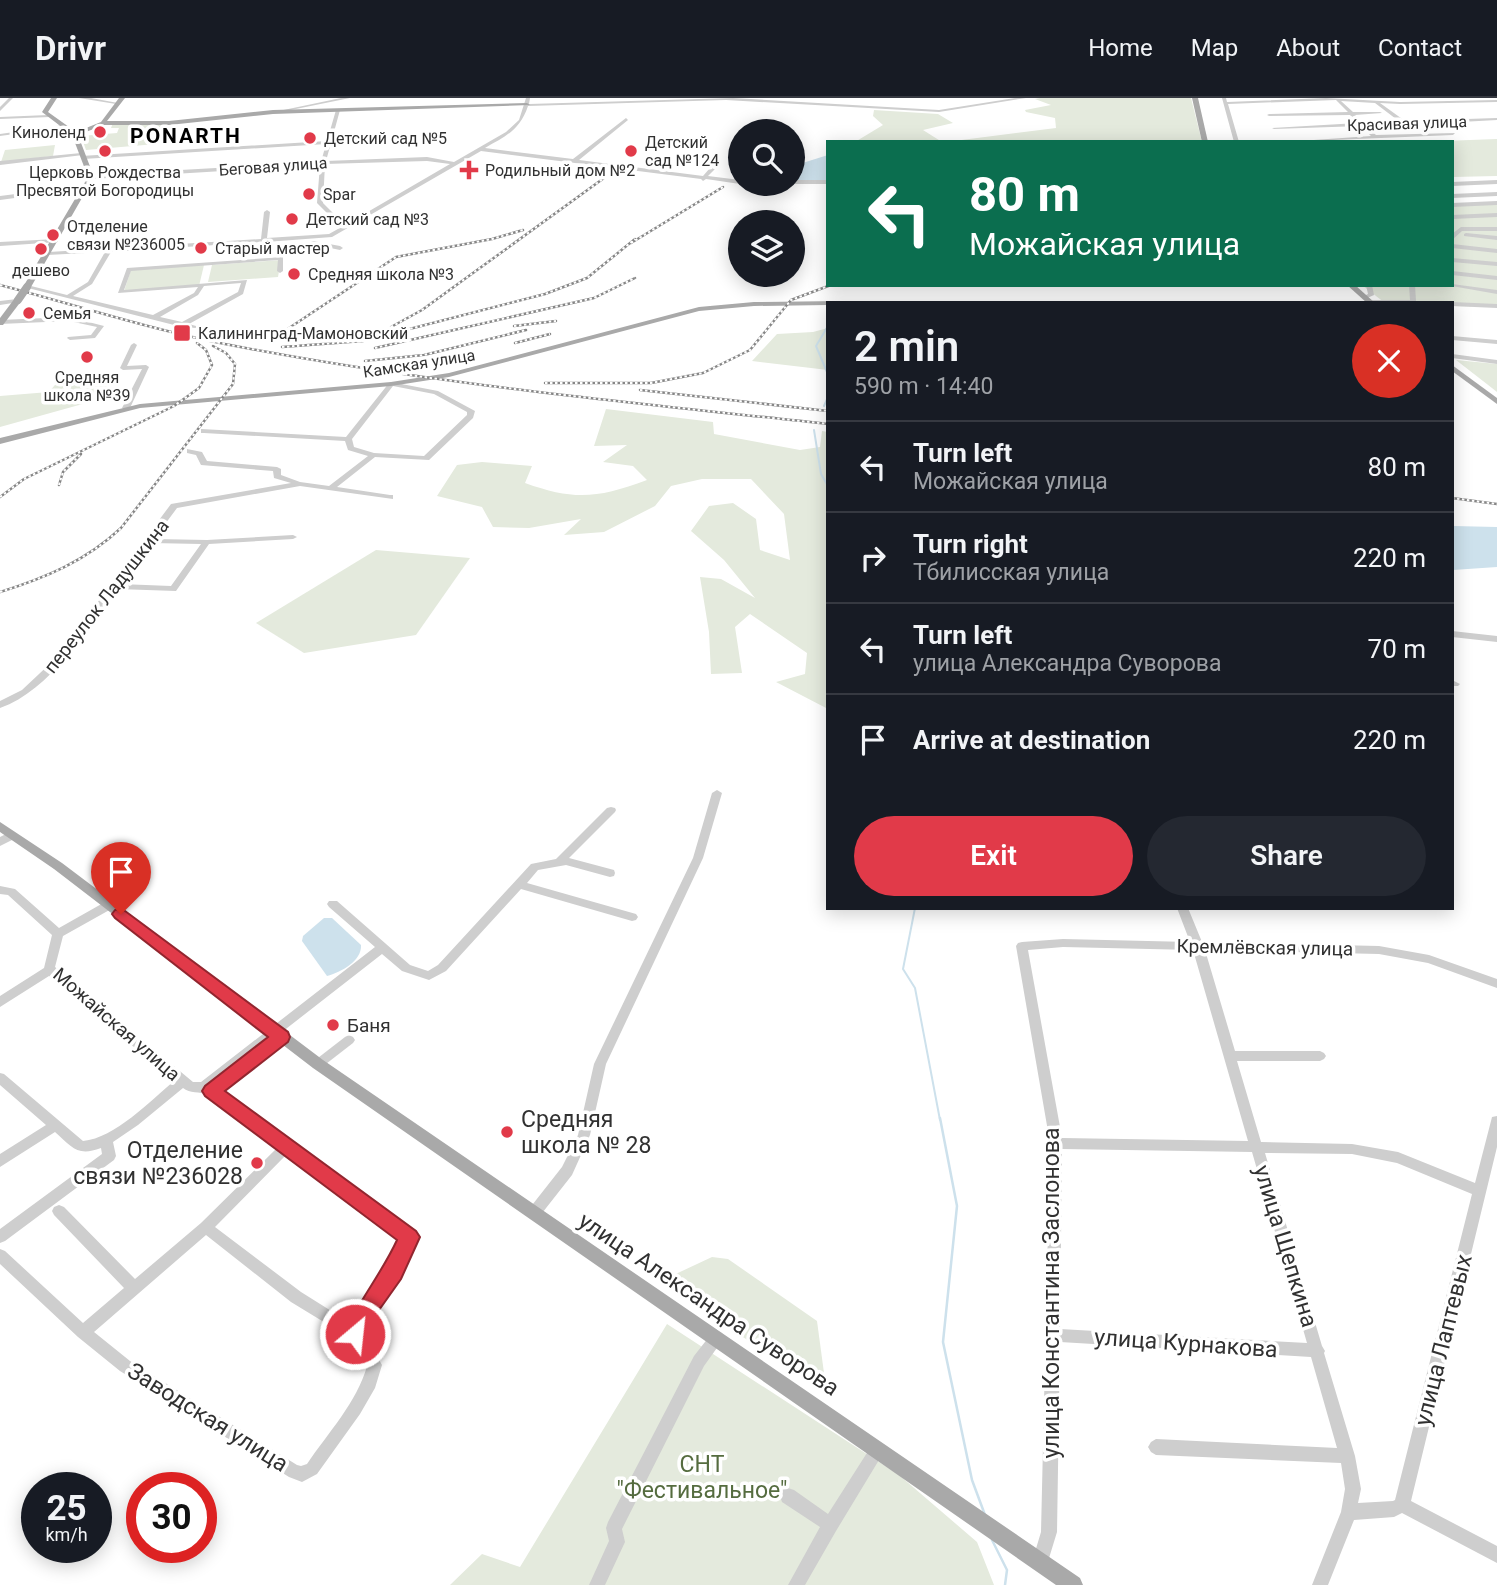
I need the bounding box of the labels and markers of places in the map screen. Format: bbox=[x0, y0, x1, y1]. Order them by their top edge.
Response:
place label: Киноленд bbox=[12, 123, 86, 142]
marker: Киноленд bbox=[92, 124, 108, 140]
place label: Детский сад №5 bbox=[324, 129, 447, 148]
marker: Детский сад №5 bbox=[302, 130, 318, 146]
place label: Детский сад №124 bbox=[645, 133, 719, 170]
marker: Церковь Рождества Пресвятой Богородицы bbox=[97, 143, 113, 159]
marker: Детский сад №124 bbox=[623, 143, 639, 159]
marker: Родильный дом №2 bbox=[459, 160, 479, 180]
place label: Родильный дом №2 bbox=[485, 161, 635, 180]
place label: Церковь Рождества Пресвятой Богородицы bbox=[16, 163, 194, 200]
place label: Spar bbox=[323, 185, 356, 204]
marker: Spar bbox=[301, 186, 317, 202]
place label: Детский сад №3 bbox=[306, 210, 429, 229]
marker: Детский сад №3 bbox=[284, 211, 300, 227]
place label: Отделение связи №236005 bbox=[67, 217, 185, 254]
marker: Отделение связи №236005 bbox=[45, 227, 61, 243]
place label: Старый мастер bbox=[215, 239, 330, 258]
marker: Старый мастер bbox=[193, 240, 209, 256]
marker: дешево bbox=[33, 241, 49, 257]
place label: дешево bbox=[12, 261, 70, 280]
place label: Средняя школа №3 bbox=[308, 265, 454, 284]
marker: Средняя школа №3 bbox=[286, 266, 302, 282]
place label: Семья bbox=[43, 304, 91, 323]
marker: Семья bbox=[21, 305, 37, 321]
marker: Калининград-Мамоновский bbox=[172, 323, 192, 343]
place label: Калининград-Мамоновский bbox=[198, 324, 408, 343]
marker: Средняя школа №39 bbox=[79, 349, 95, 365]
place label: Средняя школа №39 bbox=[44, 368, 130, 405]
pin bbox=[91, 842, 151, 914]
place label: Баня bbox=[347, 1014, 391, 1037]
marker: Баня bbox=[325, 1017, 341, 1033]
place label: Средняя школа № 28 bbox=[521, 1106, 651, 1159]
marker: Средняя школа № 28 bbox=[499, 1124, 515, 1140]
place label: Отделение связи №236028 bbox=[73, 1137, 243, 1190]
marker: Отделение связи №236028 bbox=[249, 1155, 265, 1171]

